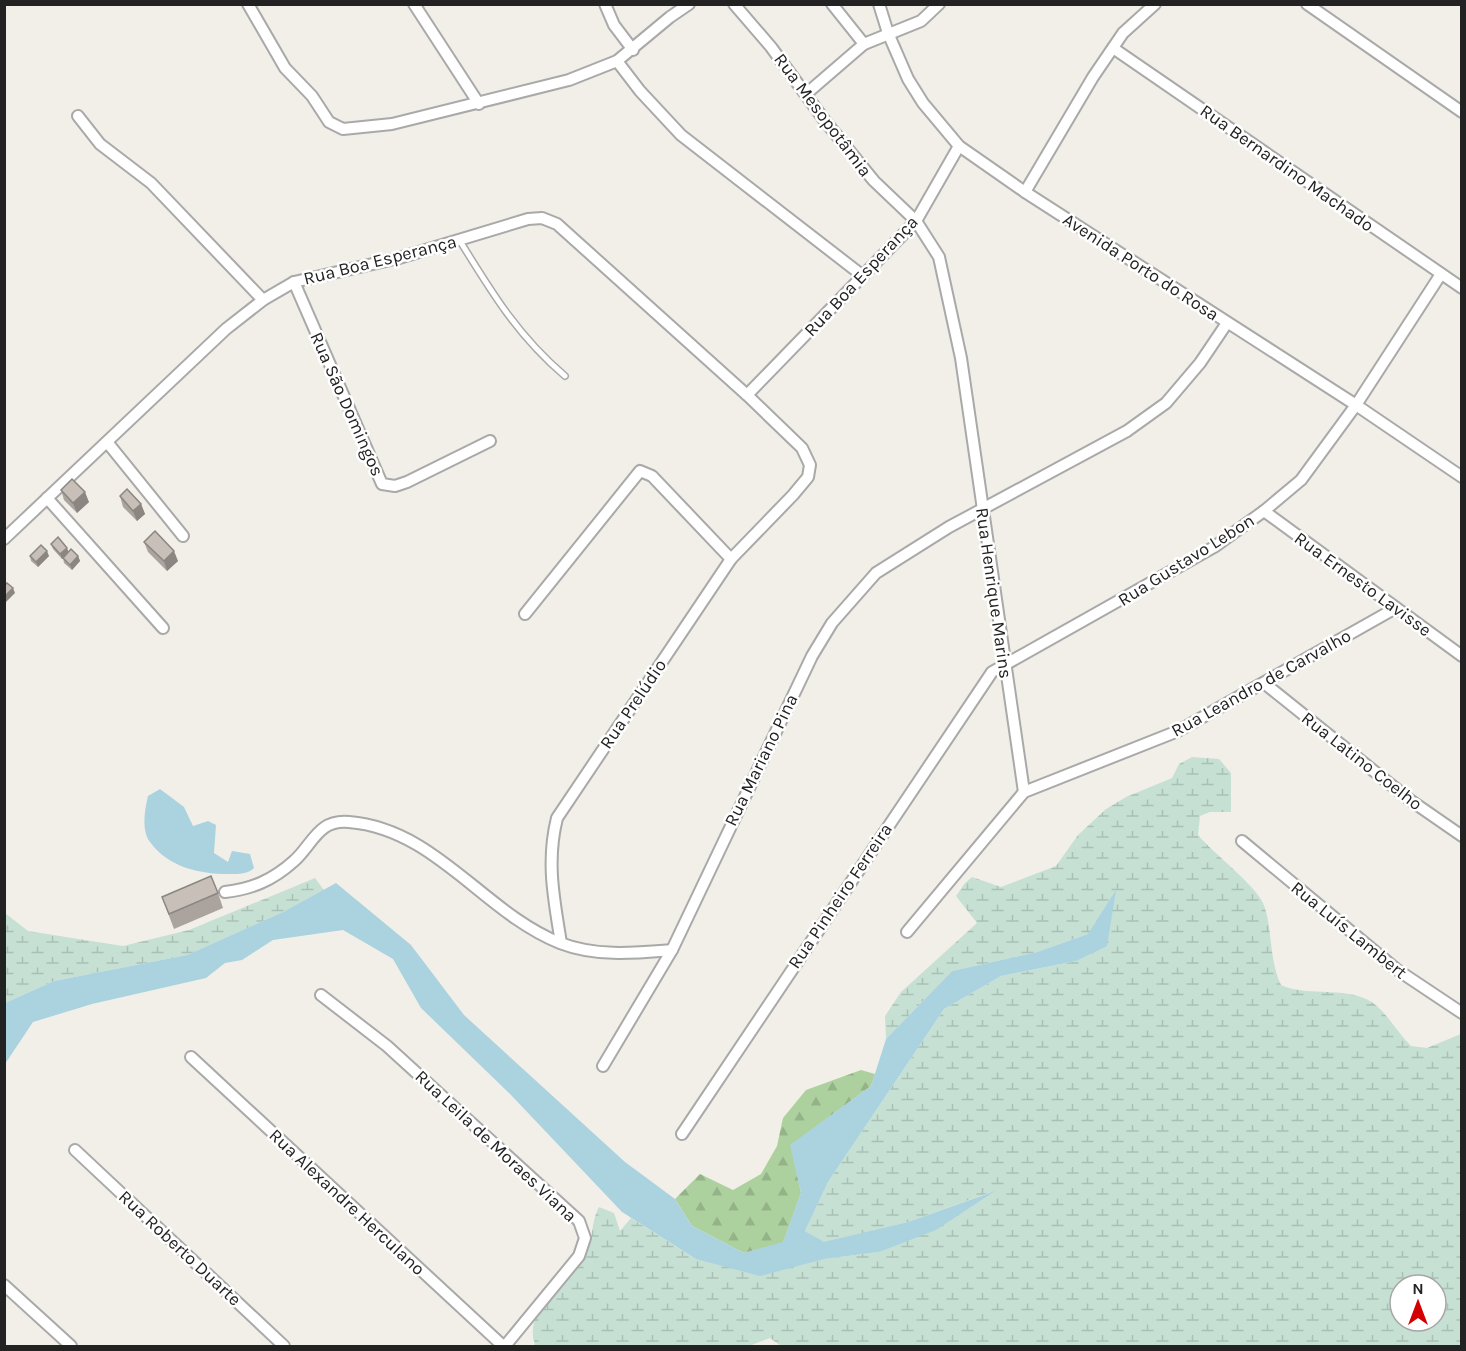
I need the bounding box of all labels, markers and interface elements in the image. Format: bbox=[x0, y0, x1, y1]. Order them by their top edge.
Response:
street label: Rua Mesopotâmia bbox=[769, 49, 877, 181]
street label: Rua Bernardino Machado bbox=[1196, 100, 1378, 236]
street label: Avenida Porto do Rosa bbox=[1059, 208, 1223, 326]
street label: Rua Boa Esperança bbox=[799, 211, 923, 341]
street label: Rua Boa Esperança bbox=[301, 230, 459, 290]
street label: Rua São Domingos bbox=[305, 329, 389, 479]
street label: Rua Henrique Marins bbox=[971, 506, 1017, 680]
street label: Rua Gustavo Lebon bbox=[1114, 509, 1258, 611]
street label: Rua Ernesto Lavisse bbox=[1290, 527, 1436, 641]
street label: Rua Leandro de Carvalho bbox=[1167, 624, 1355, 742]
street label: Rua Prelúdio bbox=[595, 655, 671, 753]
street label: Rua Mariano Pina bbox=[720, 690, 802, 830]
street label: Rua Latino Coelho bbox=[1297, 707, 1427, 815]
street label: Rua Pinheiro Ferreira bbox=[783, 819, 897, 973]
street label: Rua Luís Lambert bbox=[1287, 876, 1412, 984]
street label: Rua Leila de Moraes Viana bbox=[411, 1065, 581, 1227]
street label: Rua Alexandre Herculano bbox=[265, 1124, 429, 1280]
street label: Rua Roberto Duarte bbox=[114, 1186, 246, 1310]
north arrow bbox=[1388, 1273, 1448, 1333]
text: N bbox=[1412, 1279, 1424, 1298]

